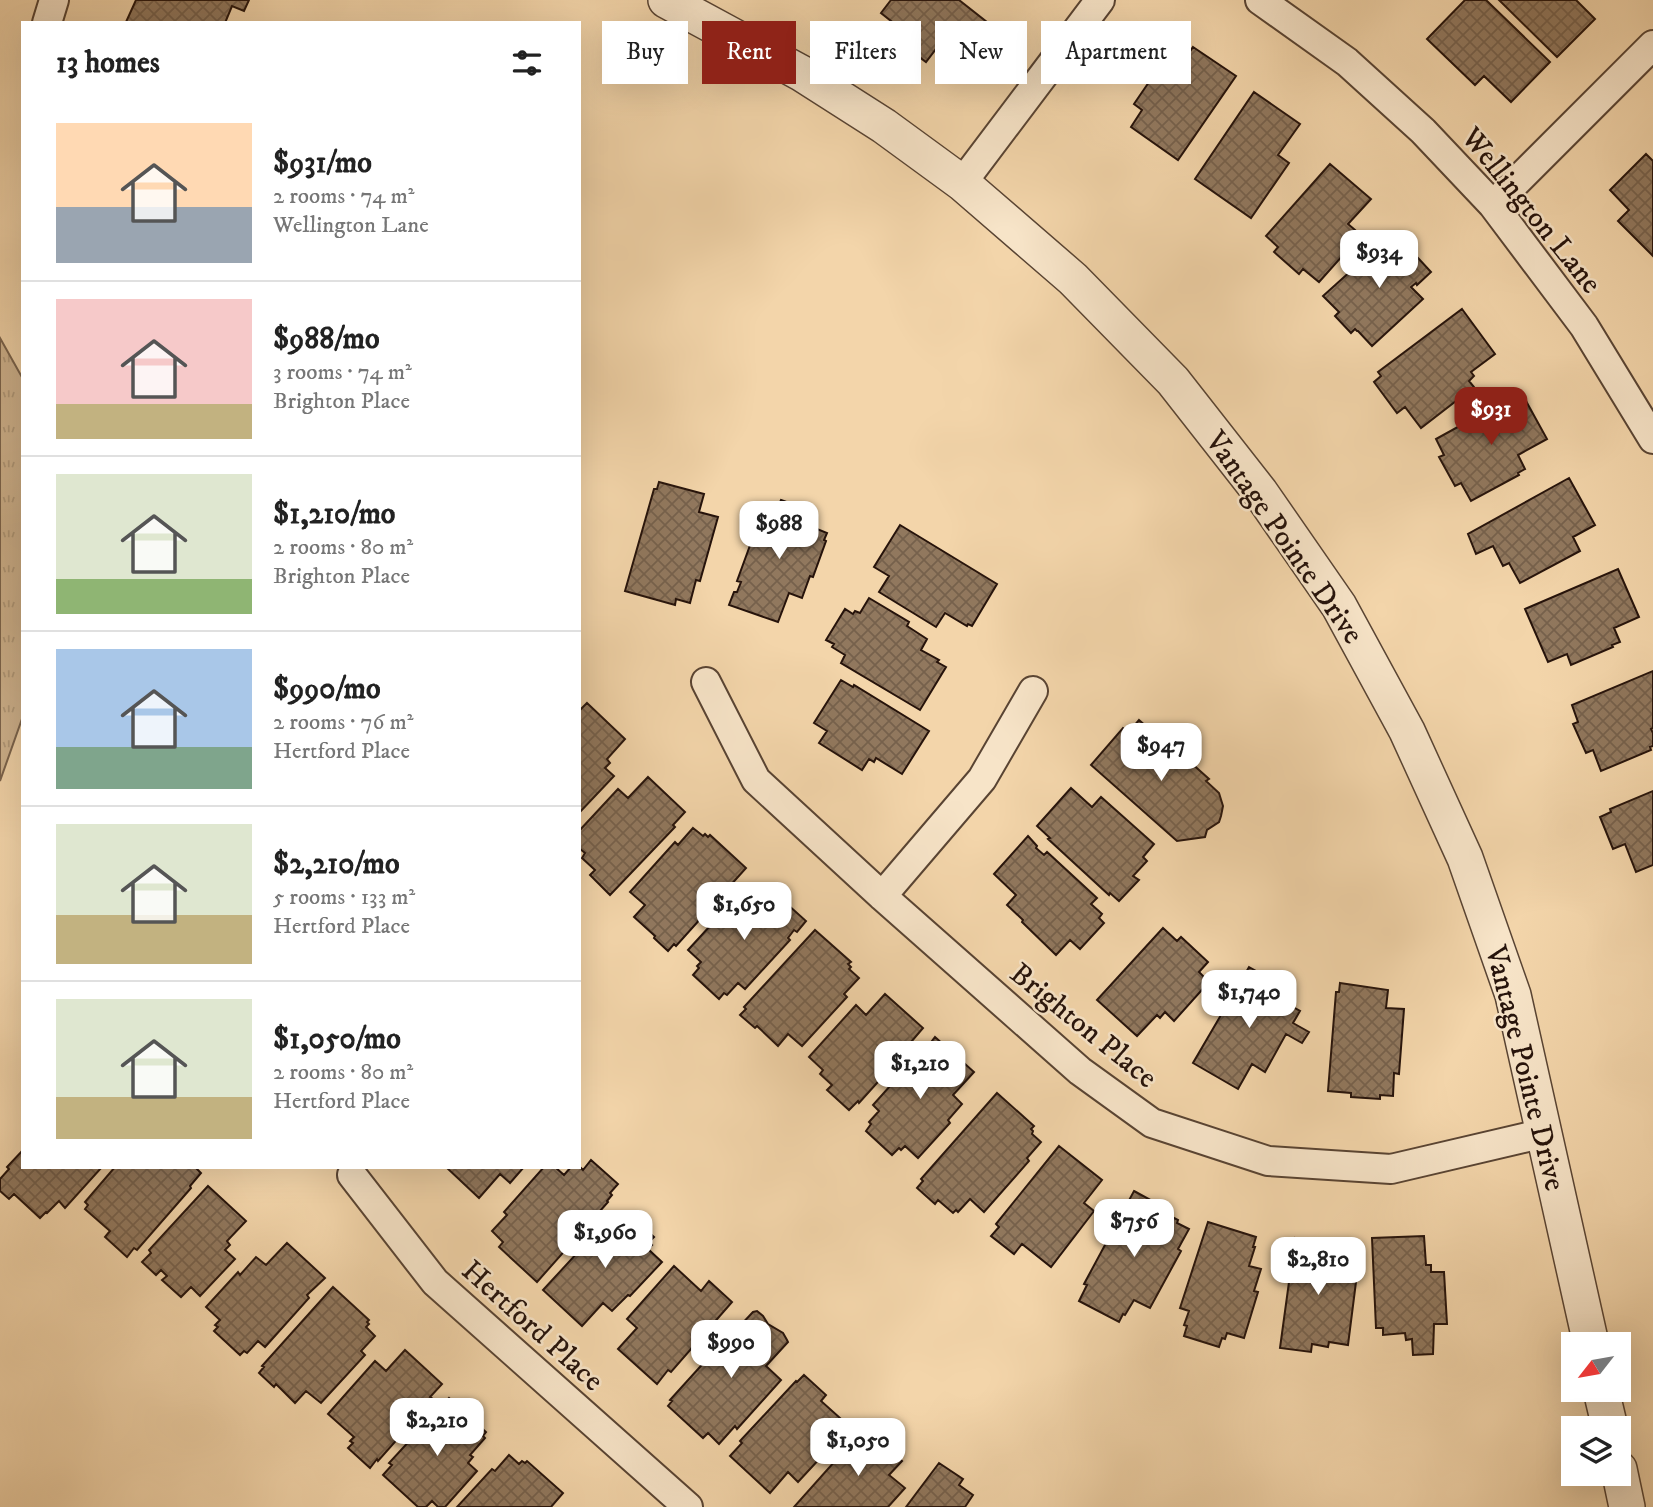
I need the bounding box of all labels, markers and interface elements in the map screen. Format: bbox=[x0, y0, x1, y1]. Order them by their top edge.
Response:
chip: Buy bbox=[602, 21, 688, 84]
chip: Rent bbox=[702, 21, 796, 84]
chip: Filters bbox=[810, 21, 921, 84]
chip: New bbox=[935, 21, 1027, 84]
chip: Apartment bbox=[1041, 21, 1191, 84]
icon: filters bbox=[508, 44, 546, 82]
text: 13 homes bbox=[56, 45, 160, 82]
street label: Wellington Lane bbox=[1452, 120, 1609, 302]
text: $931/mo bbox=[273, 145, 372, 182]
icon: home bbox=[112, 151, 196, 235]
text: 2 rooms · 74 m² bbox=[273, 182, 414, 211]
text: Wellington Lane bbox=[273, 211, 429, 240]
pin: $934 bbox=[1338, 230, 1420, 290]
text: $934 bbox=[1356, 238, 1402, 267]
text: $988/mo bbox=[273, 321, 380, 358]
icon: home bbox=[112, 327, 196, 411]
text: 3 rooms · 74 m² bbox=[273, 358, 412, 387]
text: Brighton Place bbox=[273, 387, 410, 416]
pin: $931 bbox=[1450, 388, 1532, 447]
text: $931 bbox=[1470, 395, 1512, 424]
street label: Vantage Pointe Drive bbox=[1196, 424, 1371, 651]
text: $1,210/mo bbox=[273, 496, 395, 533]
icon: home bbox=[112, 502, 196, 586]
pin: $988 bbox=[738, 502, 820, 561]
text: $988 bbox=[755, 509, 803, 538]
text: 2 rooms · 80 m² bbox=[273, 533, 413, 562]
text: Brighton Place bbox=[273, 562, 410, 591]
text: $990/mo bbox=[273, 671, 381, 708]
icon: home bbox=[112, 677, 196, 761]
text: 2 rooms · 76 m² bbox=[273, 708, 413, 737]
pin: $947 bbox=[1120, 724, 1202, 783]
text: $947 bbox=[1137, 731, 1185, 760]
text: Hertford Place bbox=[273, 737, 410, 766]
text: $2,210/mo bbox=[273, 846, 400, 883]
icon: home bbox=[112, 852, 196, 936]
text: 5 rooms · 133 m² bbox=[273, 883, 415, 912]
pin: $1,650 bbox=[687, 883, 801, 942]
text: $1,650 bbox=[713, 890, 775, 919]
text: Hertford Place bbox=[273, 912, 410, 941]
street label: Vantage Pointe Drive bbox=[1476, 941, 1573, 1195]
street label: Brighton Place bbox=[1002, 956, 1164, 1097]
pin: $1,740 bbox=[1192, 970, 1306, 1030]
text: $1,740 bbox=[1217, 978, 1281, 1007]
text: $1,050/mo bbox=[273, 1021, 401, 1058]
icon: home bbox=[112, 1027, 196, 1111]
pin: $1,210 bbox=[863, 1042, 977, 1101]
text: $1,210 bbox=[890, 1049, 950, 1078]
text: 2 rooms · 80 m² bbox=[273, 1058, 413, 1087]
text: Hertford Place bbox=[273, 1087, 410, 1116]
pin: $756 bbox=[1093, 1200, 1175, 1259]
text: $756 bbox=[1110, 1207, 1158, 1236]
pin: $1,960 bbox=[548, 1210, 662, 1270]
text: $1,960 bbox=[573, 1218, 637, 1247]
pin: $2,810 bbox=[1261, 1238, 1375, 1297]
text: $2,810 bbox=[1287, 1245, 1349, 1274]
street label: Hertford Place bbox=[453, 1253, 611, 1400]
pin: $990 bbox=[690, 1320, 772, 1380]
text: $990 bbox=[707, 1328, 755, 1357]
north arrow bbox=[1561, 1332, 1631, 1402]
map controls bbox=[1561, 1332, 1631, 1486]
pin: $2,210 bbox=[380, 1398, 494, 1458]
text: $2,210 bbox=[406, 1406, 468, 1435]
button: layers bbox=[1561, 1416, 1631, 1486]
pin: $1,050 bbox=[801, 1418, 915, 1478]
text: $1,050 bbox=[826, 1426, 890, 1455]

